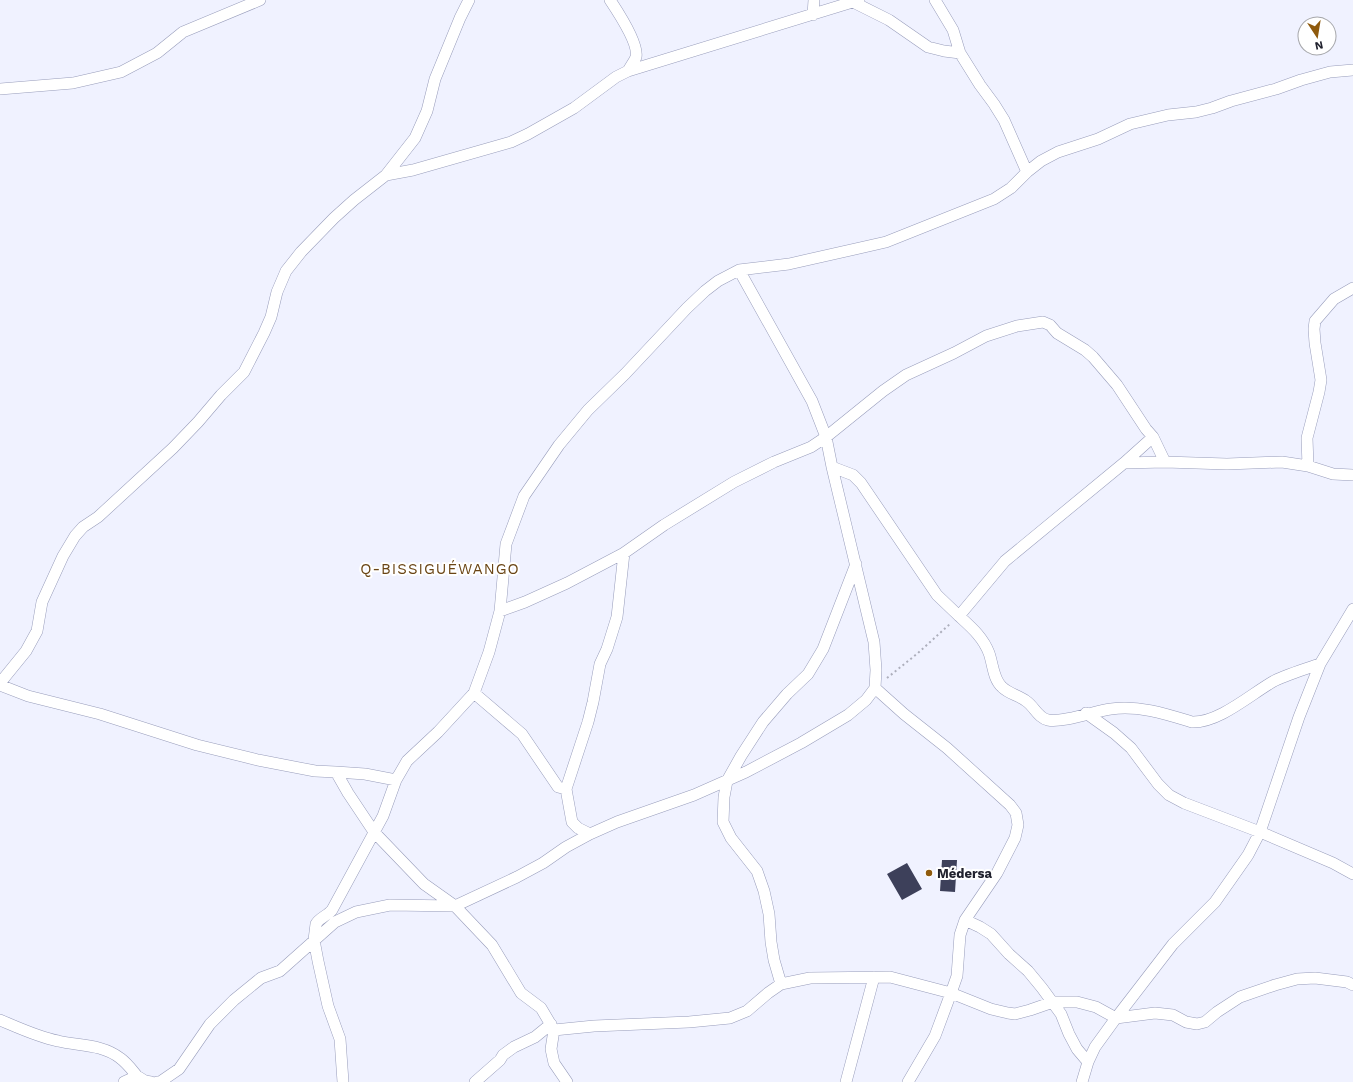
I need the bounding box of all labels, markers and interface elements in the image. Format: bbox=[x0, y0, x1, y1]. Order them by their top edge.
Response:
north arrow bbox=[1297, 16, 1337, 56]
text: N bbox=[1314, 38, 1324, 52]
district label: Q-BISSIGUÉWANGO bbox=[360, 560, 520, 578]
place label: Médersa bbox=[937, 866, 992, 881]
marker: Médersa bbox=[924, 868, 934, 878]

